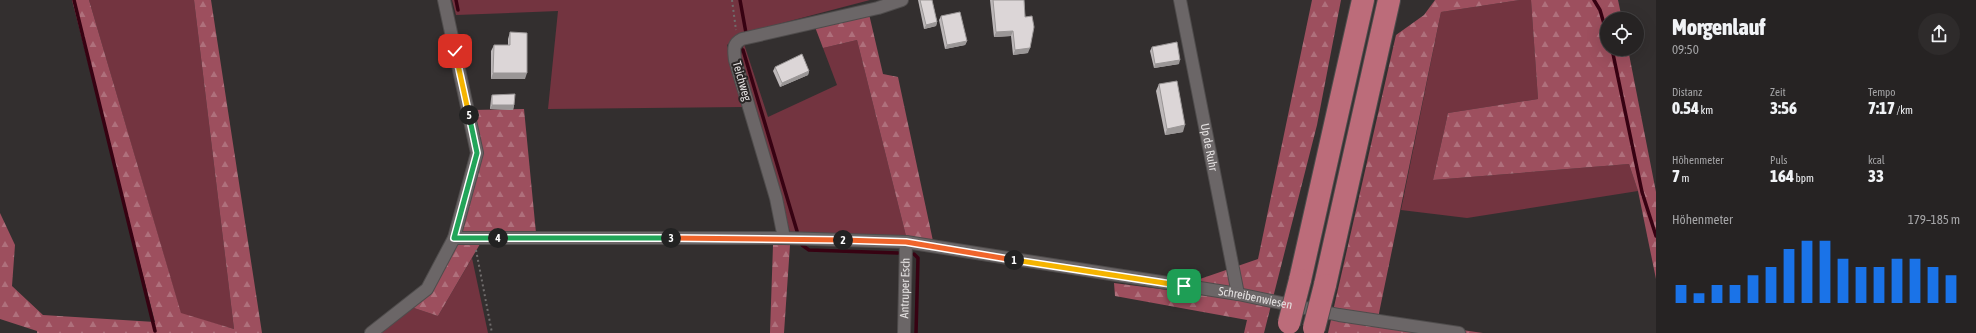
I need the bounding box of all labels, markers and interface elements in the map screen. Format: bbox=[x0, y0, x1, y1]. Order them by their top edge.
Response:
map controls bbox=[1600, 12, 1644, 56]
button: locate bbox=[1600, 12, 1644, 56]
button: share bbox=[1918, 13, 1960, 55]
text: Morgenlauf bbox=[1672, 14, 1765, 40]
pin bbox=[438, 34, 472, 68]
icon: check bbox=[444, 40, 466, 62]
text: 09:50 bbox=[1672, 42, 1699, 57]
street label: Teichweg bbox=[730, 60, 755, 103]
text: Distanz bbox=[1672, 86, 1702, 98]
text: Zeit bbox=[1770, 86, 1786, 98]
text: Tempo bbox=[1868, 86, 1895, 98]
text: 0.54 bbox=[1672, 98, 1699, 118]
text: 3:56 bbox=[1770, 98, 1797, 118]
text: 7:17 bbox=[1868, 98, 1895, 118]
text: km bbox=[1699, 104, 1713, 116]
text: /km bbox=[1895, 104, 1913, 116]
pin: 5 bbox=[459, 105, 479, 125]
text: 5 bbox=[466, 109, 472, 121]
street label: Up de Ruhr bbox=[1197, 122, 1221, 173]
text: Höhenmeter bbox=[1672, 154, 1723, 166]
text: Puls bbox=[1770, 154, 1788, 166]
text: kcal bbox=[1868, 154, 1885, 166]
text: 7 bbox=[1672, 166, 1680, 186]
text: 164 bbox=[1770, 166, 1794, 186]
text: 33 bbox=[1868, 166, 1884, 186]
text: m bbox=[1680, 172, 1689, 184]
text: bpm bbox=[1794, 172, 1814, 184]
text: Höhenmeter bbox=[1672, 212, 1733, 227]
text: 179–185 m bbox=[1908, 212, 1960, 227]
pin: 4 bbox=[488, 228, 508, 248]
pin: 3 bbox=[661, 228, 681, 248]
pin: 2 bbox=[833, 230, 853, 250]
text: 4 bbox=[495, 232, 501, 244]
text: 3 bbox=[668, 232, 674, 244]
text: 2 bbox=[840, 234, 846, 246]
pin: 1 bbox=[1004, 250, 1024, 270]
text: 1 bbox=[1011, 254, 1017, 266]
street label: Antruper Esch bbox=[897, 258, 913, 318]
pin bbox=[1167, 269, 1201, 303]
icon: arrive bbox=[1173, 275, 1195, 297]
street label: Schreibenwiesen bbox=[1218, 284, 1294, 312]

